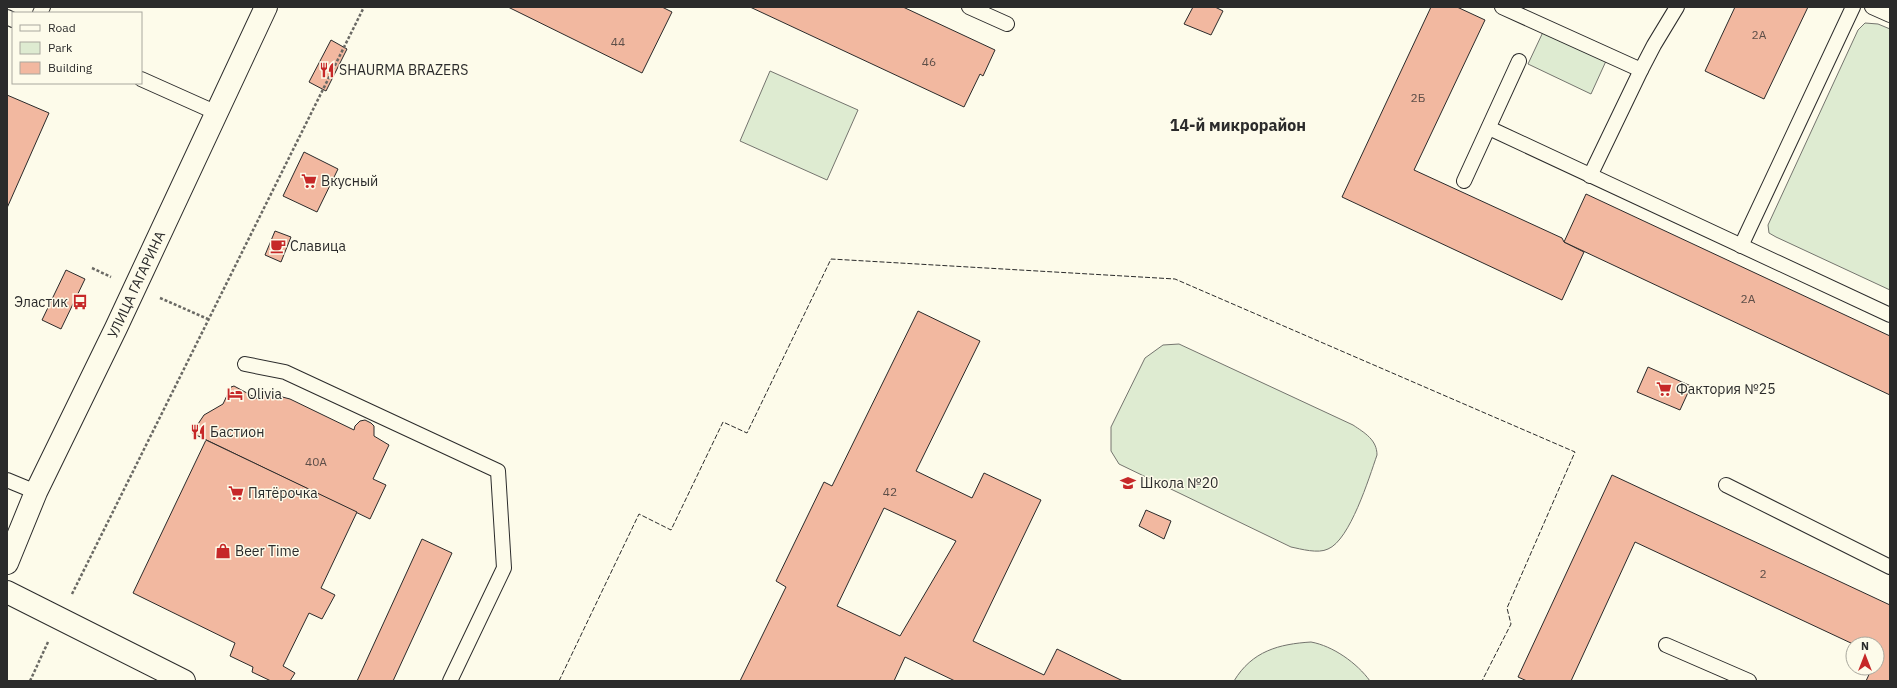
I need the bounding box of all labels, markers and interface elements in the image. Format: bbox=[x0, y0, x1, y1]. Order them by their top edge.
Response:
legend bbox=[12, 12, 142, 84]
text: Road bbox=[48, 20, 76, 35]
house number: 2А bbox=[1752, 27, 1767, 42]
house number: 44 bbox=[611, 34, 625, 49]
text: Park bbox=[48, 40, 73, 55]
house number: 46 bbox=[922, 54, 936, 69]
text: Building bbox=[48, 60, 93, 75]
restaurant icon: SHAURMA BRAZERS bbox=[318, 61, 336, 79]
place label: SHAURMA BRAZERS bbox=[339, 61, 468, 79]
house number: 2Б bbox=[1411, 90, 1425, 105]
district label: 14-й микрорайон bbox=[1170, 115, 1306, 135]
supermarket icon: Вкусный bbox=[300, 172, 318, 190]
place label: Вкусный bbox=[321, 172, 378, 190]
street label: УЛИЦА ГАГАРИНА bbox=[103, 228, 169, 341]
cafe icon: Славица bbox=[269, 237, 287, 255]
place label: Славица bbox=[290, 237, 347, 255]
house number: 2А bbox=[1741, 291, 1756, 306]
place label: Эластик bbox=[14, 293, 68, 311]
bus stop icon: Эластик bbox=[71, 293, 89, 311]
supermarket icon: Фактория №25 bbox=[1655, 380, 1673, 398]
place label: Фактория №25 bbox=[1676, 380, 1776, 398]
hotel icon: Olivia bbox=[226, 385, 244, 403]
place label: Olivia bbox=[247, 385, 283, 403]
restaurant icon: Бастион bbox=[189, 423, 207, 441]
place label: Бастион bbox=[210, 423, 264, 441]
house number: 40А bbox=[305, 454, 327, 469]
school or university icon: Школа №20 bbox=[1119, 474, 1137, 492]
place label: Школа №20 bbox=[1140, 474, 1219, 492]
supermarket icon: Пятёрочка bbox=[227, 484, 245, 502]
place label: Пятёрочка bbox=[248, 484, 318, 502]
house number: 42 bbox=[883, 484, 897, 499]
shop icon: Beer Time bbox=[214, 542, 232, 560]
place label: Beer Time bbox=[235, 542, 300, 560]
house number: 2 bbox=[1759, 566, 1767, 581]
north arrow bbox=[1845, 636, 1885, 676]
text: N bbox=[1861, 639, 1869, 653]

